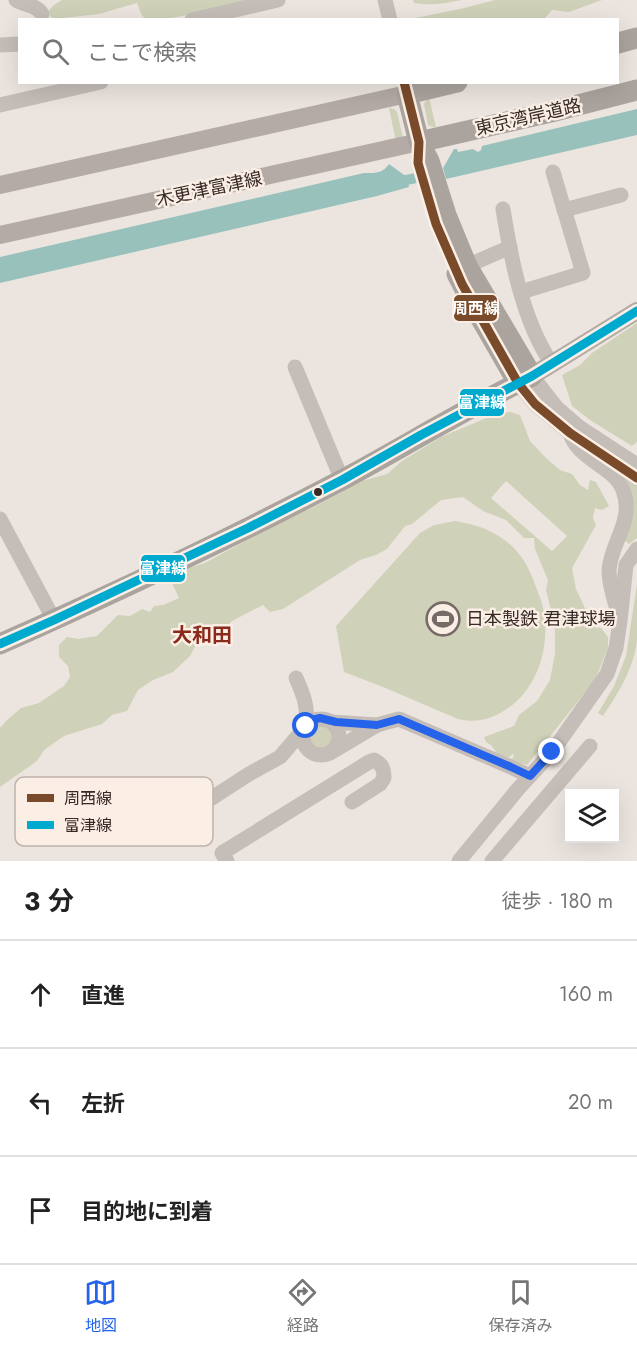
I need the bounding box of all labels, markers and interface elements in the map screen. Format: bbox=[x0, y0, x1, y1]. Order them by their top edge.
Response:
search box bbox=[18, 18, 619, 84]
icon: search bbox=[39, 35, 72, 68]
text: ここで検索 bbox=[87, 36, 197, 68]
street label: 東京湾岸道路 bbox=[472, 92, 584, 142]
street label: 木更津富津線 bbox=[153, 165, 265, 213]
line badge: 周西線 bbox=[453, 294, 498, 322]
text: 周西線 bbox=[452, 297, 500, 320]
line badge: 富津線 bbox=[459, 388, 505, 417]
text: 富津線 bbox=[458, 391, 506, 414]
unlabelled marker bbox=[312, 486, 324, 498]
line badge: 富津線 bbox=[140, 554, 186, 583]
text: 富津線 bbox=[139, 557, 187, 580]
sports icon: 日本製鉄 君津球場 bbox=[425, 601, 461, 637]
place label: 日本製鉄 君津球場 bbox=[466, 606, 615, 632]
district label: 大和田 bbox=[172, 621, 232, 650]
route start bbox=[292, 712, 318, 738]
route end bbox=[538, 738, 564, 764]
legend bbox=[15, 777, 213, 846]
text: 周西線 bbox=[64, 787, 112, 810]
map controls bbox=[565, 789, 619, 843]
button: layers bbox=[565, 789, 619, 843]
text: 富津線 bbox=[64, 814, 112, 837]
text: 3 分 bbox=[24, 882, 74, 920]
text: 徒歩 · 180 m bbox=[501, 887, 613, 916]
icon: ahead bbox=[24, 978, 57, 1011]
text: 直進 bbox=[81, 979, 125, 1011]
text: 160 m bbox=[559, 980, 613, 1009]
icon: left bbox=[24, 1086, 57, 1119]
text: 左折 bbox=[81, 1087, 125, 1119]
text: 20 m bbox=[568, 1088, 613, 1117]
icon: arrive bbox=[24, 1194, 57, 1227]
text: 目的地に到着 bbox=[81, 1195, 213, 1227]
tab: 地図 bbox=[84, 1276, 117, 1337]
tab: 経路 bbox=[286, 1276, 319, 1337]
tab: 保存済み bbox=[488, 1276, 552, 1337]

